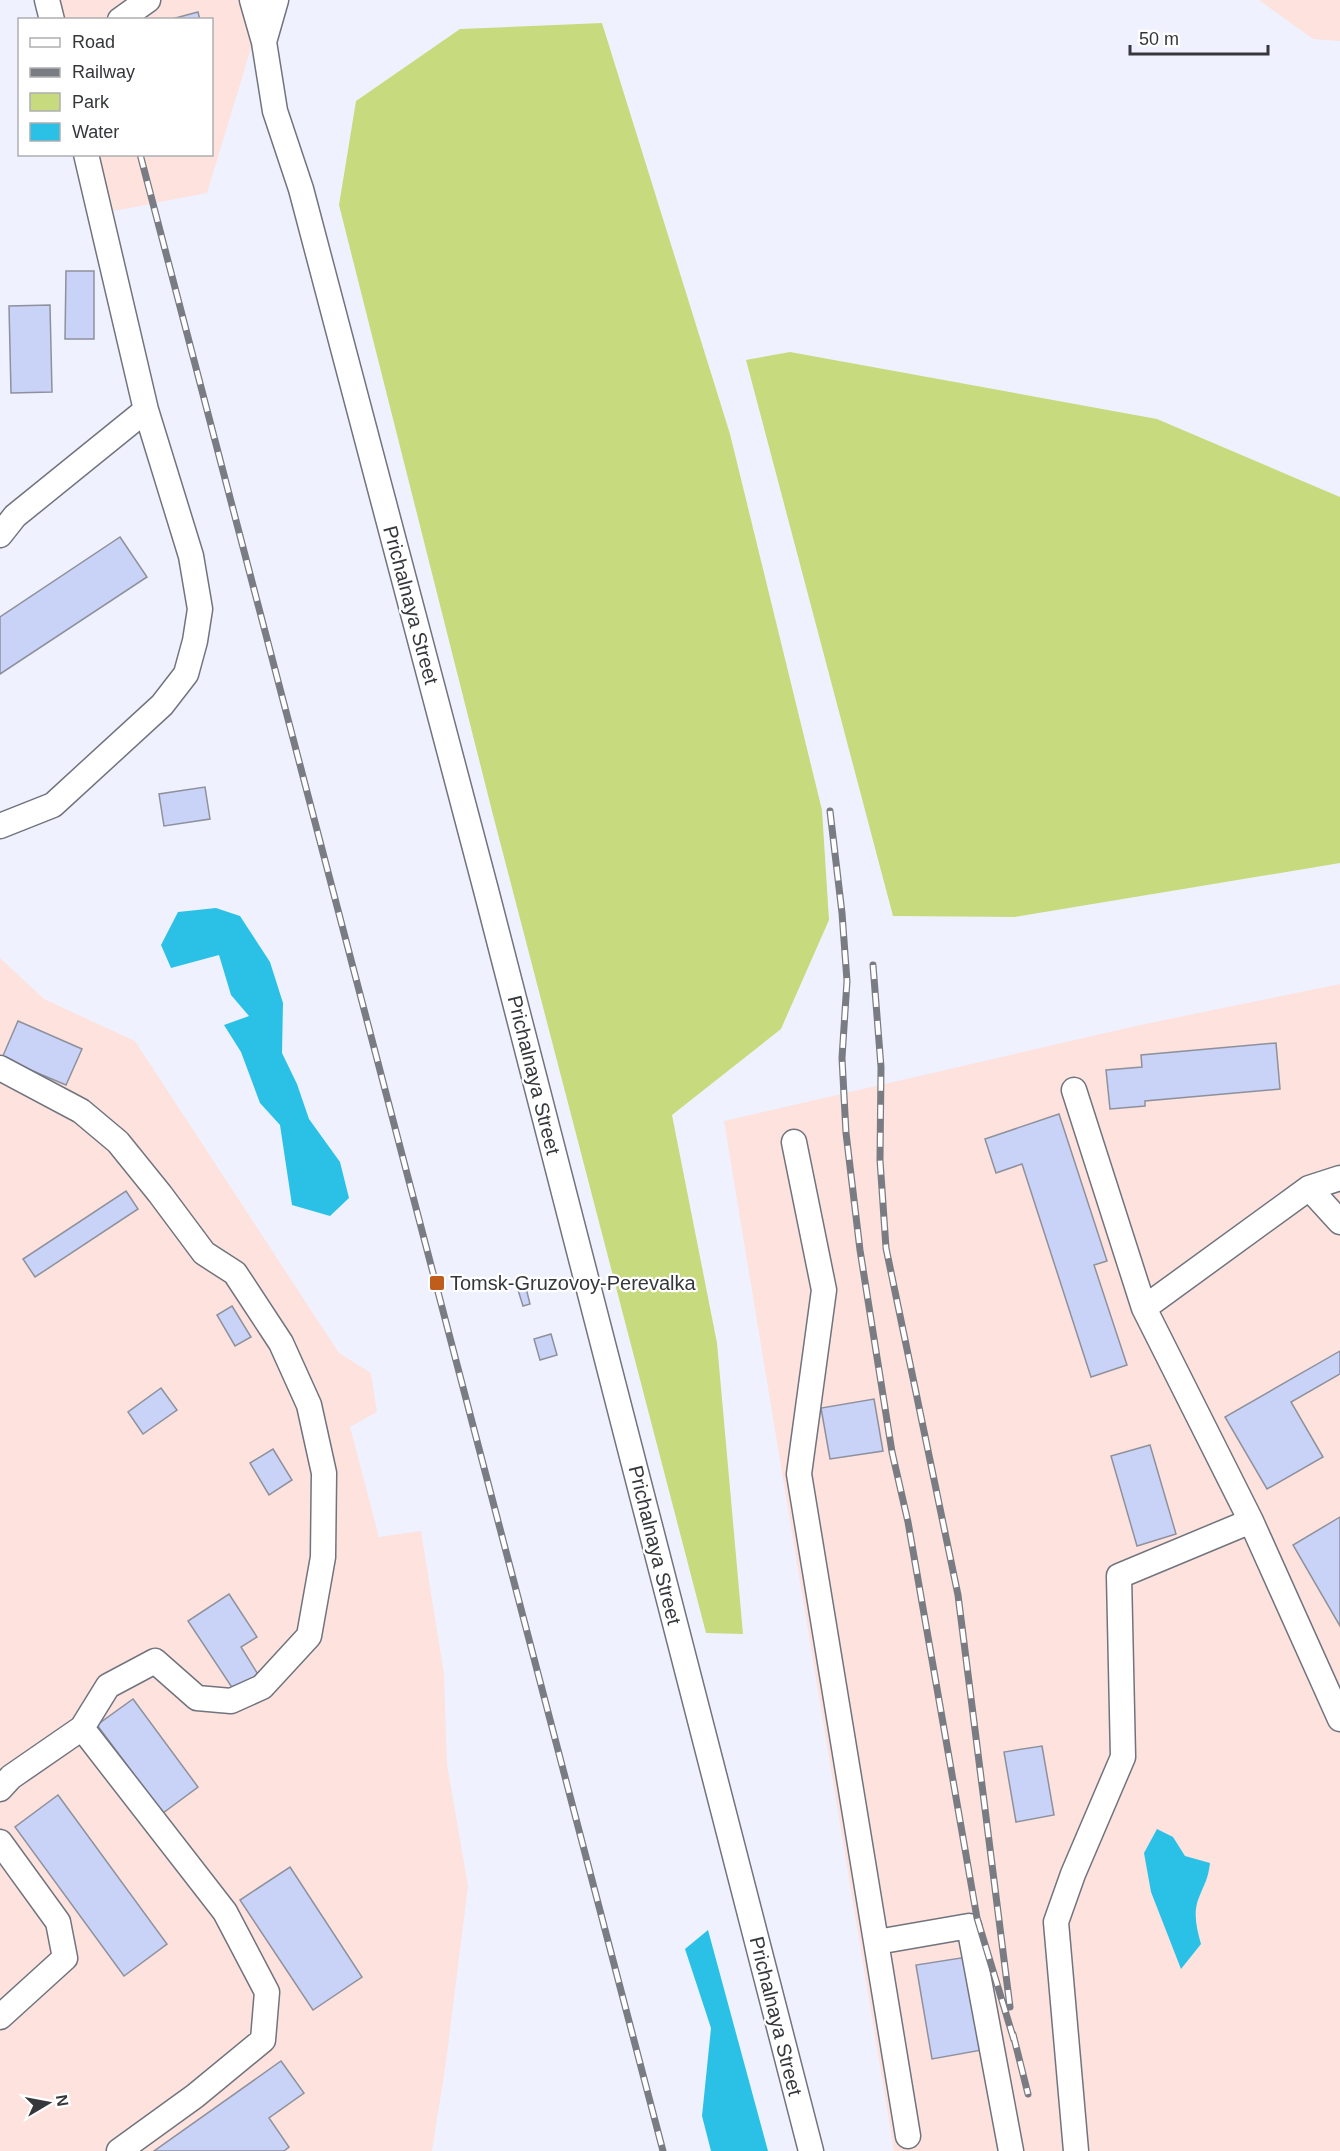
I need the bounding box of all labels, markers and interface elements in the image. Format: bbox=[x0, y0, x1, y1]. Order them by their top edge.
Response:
legend bbox=[18, 18, 213, 156]
scale bar bbox=[1130, 18, 1268, 56]
text: 50 m bbox=[1139, 29, 1179, 49]
text: Road bbox=[72, 32, 115, 52]
text: Railway bbox=[72, 62, 135, 82]
text: Park bbox=[72, 92, 110, 112]
text: Water bbox=[72, 122, 119, 142]
street label: Prichalnaya Street bbox=[379, 523, 443, 687]
street label: Prichalnaya Street bbox=[504, 993, 565, 1157]
place label: Tomsk-Gruzovoy-Perevalka bbox=[450, 1272, 697, 1294]
marker: Tomsk-Gruzovoy-Perevalka bbox=[428, 1274, 446, 1292]
street label: Prichalnaya Street bbox=[625, 1463, 686, 1627]
street label: Prichalnaya Street bbox=[746, 1934, 807, 2098]
north arrow bbox=[18, 2073, 78, 2133]
text: N bbox=[53, 2093, 72, 2108]

